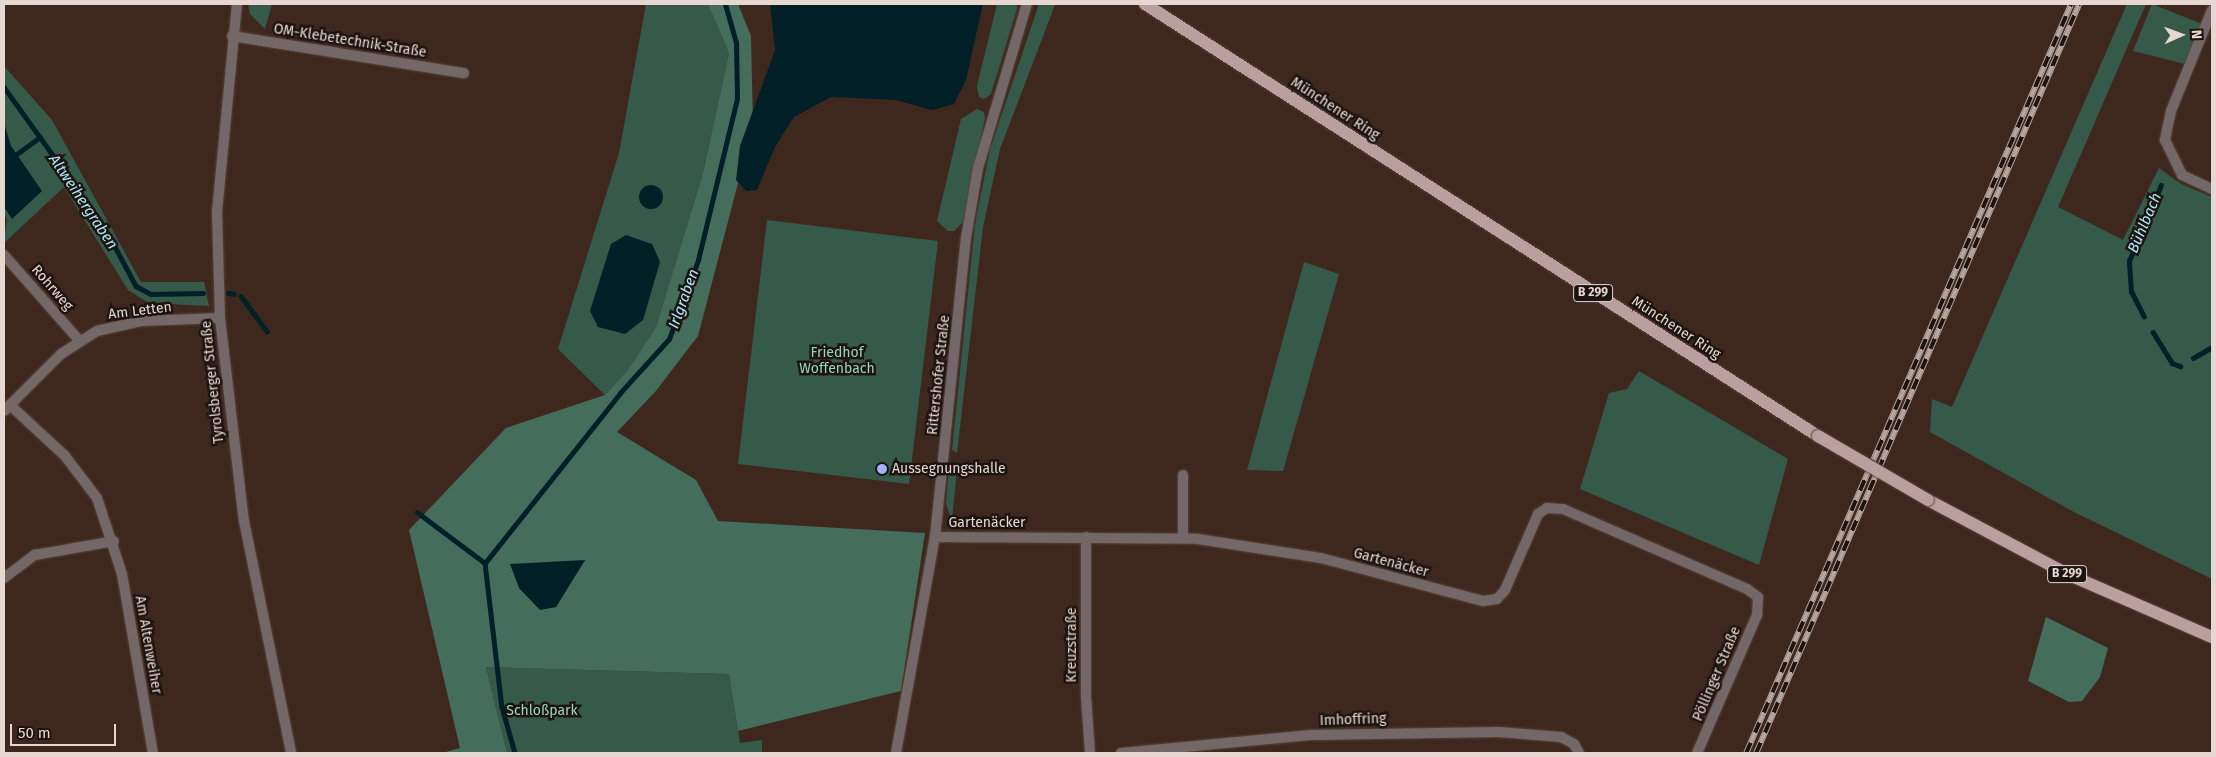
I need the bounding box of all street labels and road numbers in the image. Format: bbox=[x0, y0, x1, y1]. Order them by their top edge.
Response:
street label: OM-Klebetechnik-Straße bbox=[272, 21, 428, 61]
street label: Münchener Ring bbox=[1287, 74, 1383, 144]
street label: Rohrweg bbox=[28, 262, 76, 314]
road number: B 299 bbox=[1573, 284, 1613, 302]
street label: Münchener Ring bbox=[1628, 293, 1724, 363]
street label: Am Letten bbox=[107, 299, 173, 323]
street label: Rittershofer Straße bbox=[924, 314, 954, 436]
street label: Tyrolsberger Straße bbox=[198, 320, 228, 444]
street label: Gartenäcker bbox=[949, 515, 1025, 531]
street label: Gartenäcker bbox=[1352, 545, 1430, 581]
road number: B 299 bbox=[2047, 564, 2087, 584]
street label: Am Altenweiher bbox=[131, 595, 165, 695]
street label: Kreuzstraße bbox=[1064, 607, 1080, 683]
street label: Pöllinger Straße bbox=[1689, 624, 1745, 724]
street label: Imhoffring bbox=[1319, 710, 1387, 730]

